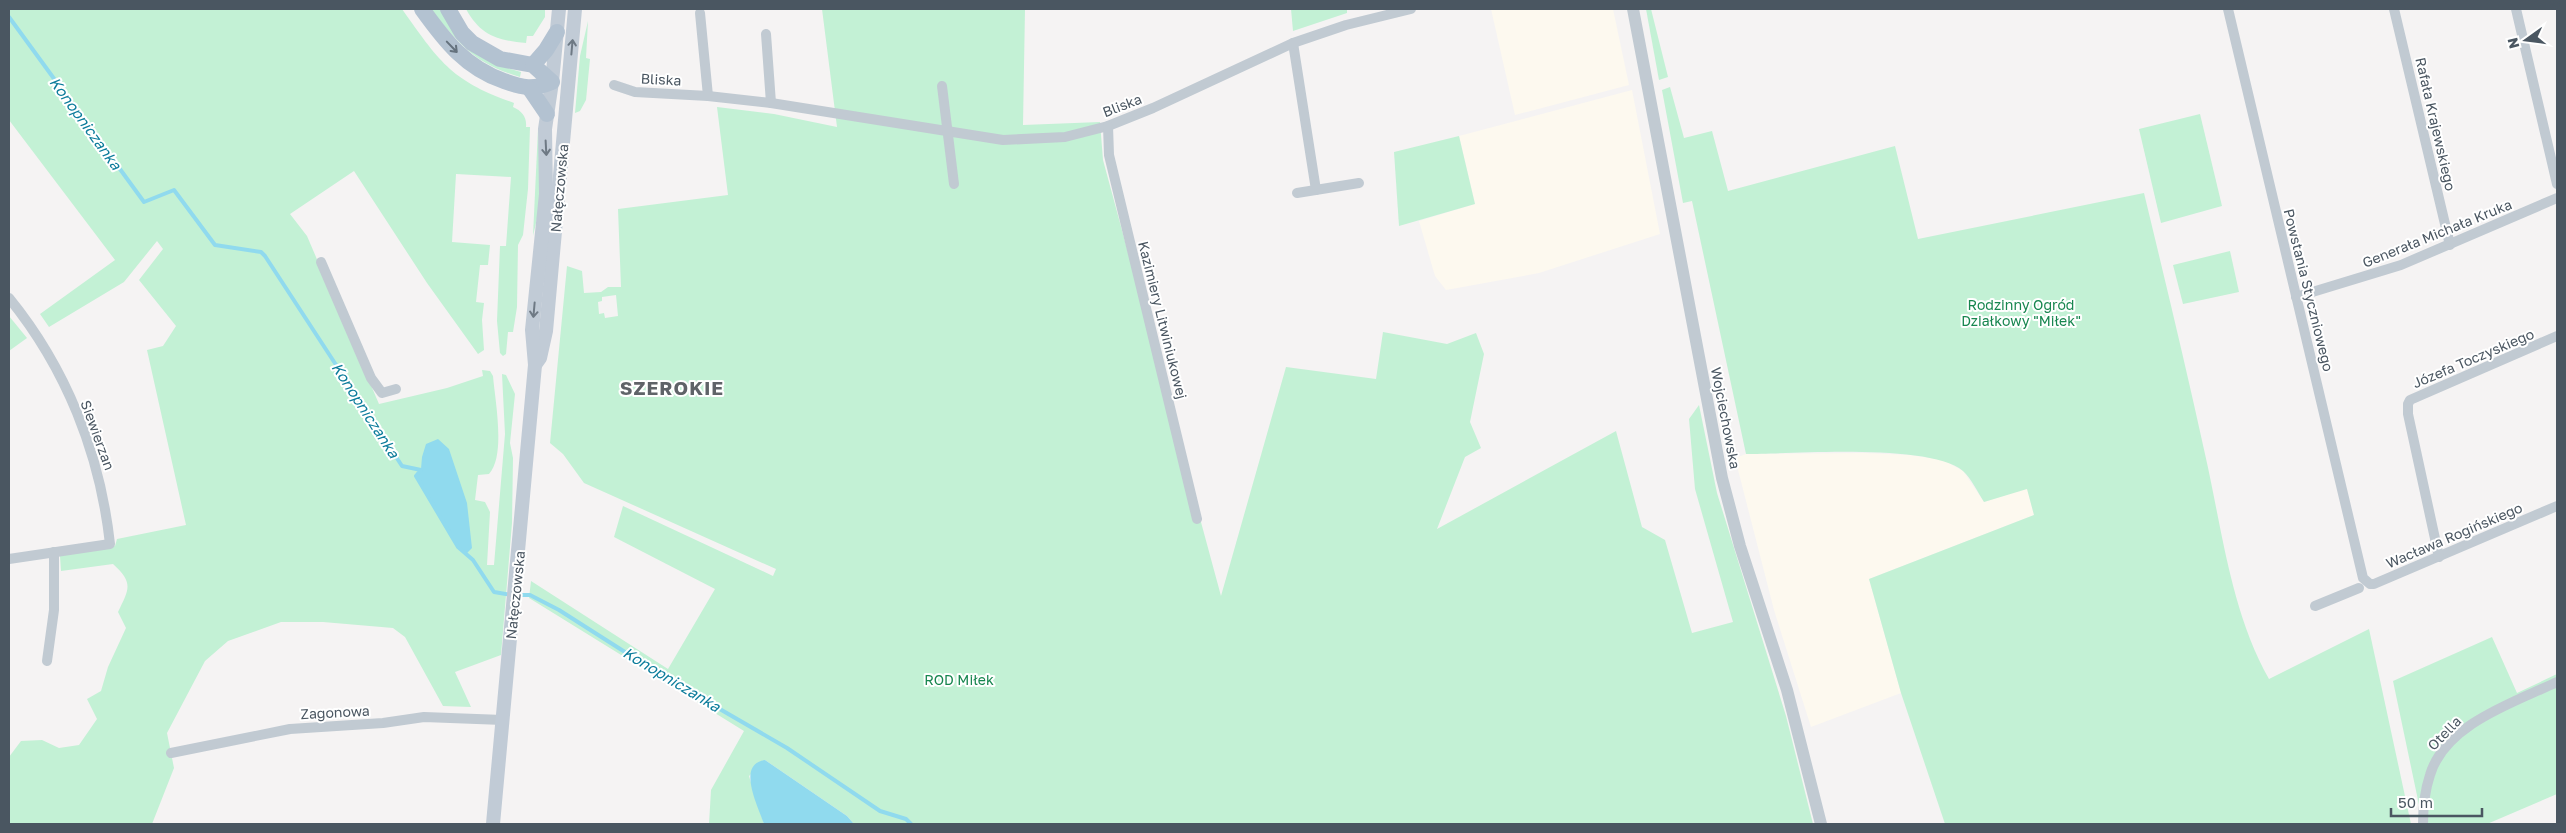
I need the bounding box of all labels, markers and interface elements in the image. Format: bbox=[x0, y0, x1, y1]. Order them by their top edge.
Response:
north arrow bbox=[2501, 15, 2551, 65]
text: N bbox=[2503, 36, 2522, 50]
one-way arrow bbox=[567, 39, 576, 55]
one-way arrow bbox=[446, 41, 458, 54]
street label: Rafała Krajewskiego bbox=[2412, 56, 2460, 192]
street label: Bliska bbox=[640, 69, 682, 89]
water label: Konopniczanka bbox=[46, 73, 126, 173]
street label: Bliska bbox=[1100, 90, 1144, 120]
one-way arrow bbox=[542, 140, 551, 156]
street label: Nałęczowska bbox=[547, 143, 571, 233]
street label: Generała Michała Kruka bbox=[2360, 195, 2514, 271]
street label: Powstania Styczniowego bbox=[2281, 207, 2337, 373]
street label: Kazimiery Litwiniukowej bbox=[1135, 239, 1191, 401]
park label: Rodzinny Ogród Działkowy "Miłek" bbox=[1961, 296, 2081, 329]
one-way arrow bbox=[529, 302, 539, 318]
street label: Józefa Toczyskiego bbox=[2410, 325, 2536, 391]
water label: Konopniczanka bbox=[328, 359, 404, 461]
street label: Wojciechowska bbox=[1708, 366, 1744, 470]
district label: SZEROKIE bbox=[620, 376, 724, 399]
street label: Siewierzan bbox=[77, 398, 119, 472]
street label: Wacława Rogińskiego bbox=[2383, 499, 2525, 571]
street label: Nałęczowska bbox=[502, 550, 528, 640]
water label: Konopniczanka bbox=[620, 643, 724, 715]
park label: ROD Miłek bbox=[924, 671, 994, 688]
street label: Zagonowa bbox=[300, 702, 370, 722]
street label: Otella bbox=[2424, 712, 2464, 754]
scale bar bbox=[2391, 786, 2482, 818]
text: 50 m bbox=[2398, 793, 2433, 811]

